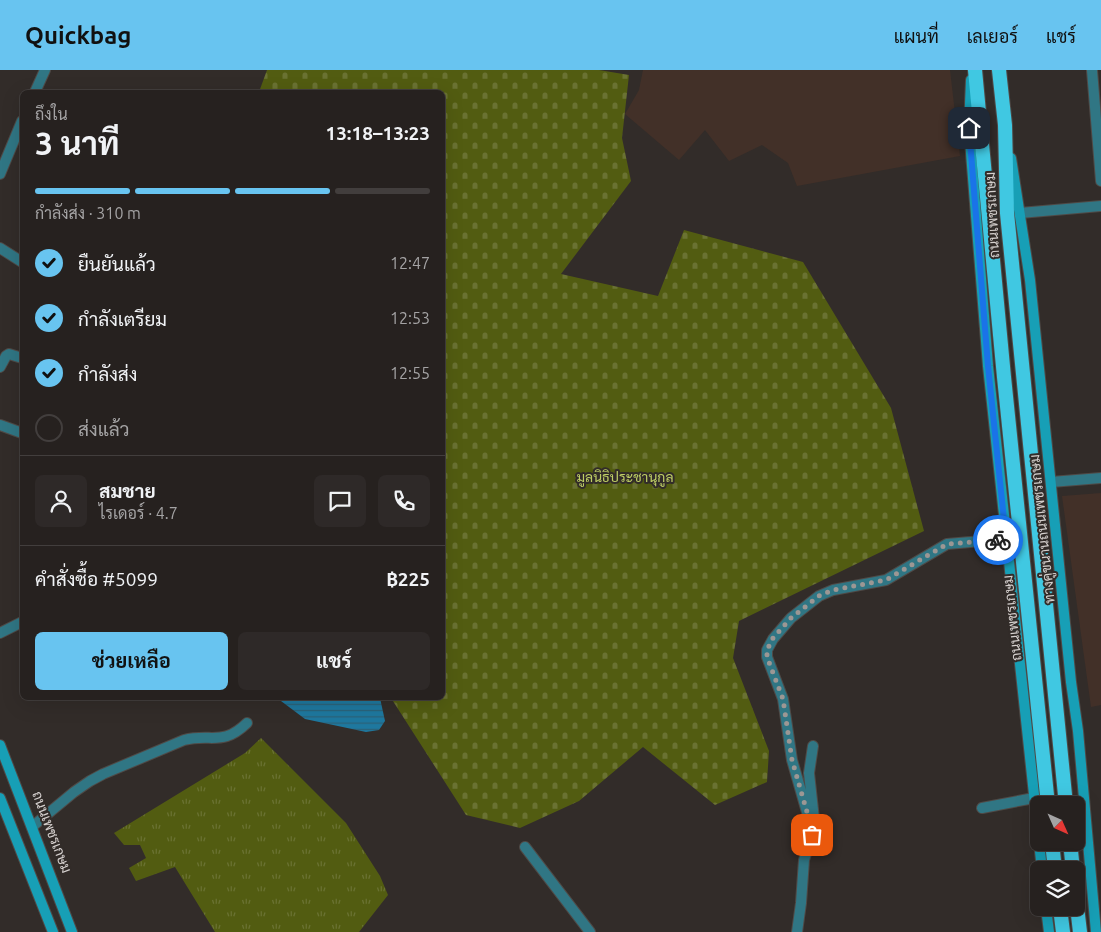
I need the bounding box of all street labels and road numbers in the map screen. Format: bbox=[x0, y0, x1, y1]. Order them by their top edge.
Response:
street label: ถนนเพชรเกษม bbox=[982, 172, 1002, 258]
street label: ทางคู่ขนานถนนเพชรเกษม bbox=[1026, 453, 1060, 604]
street label: ถนนเพชรเกษม bbox=[1000, 574, 1024, 662]
street label: ถนนเพชรเกษม bbox=[29, 789, 75, 875]

